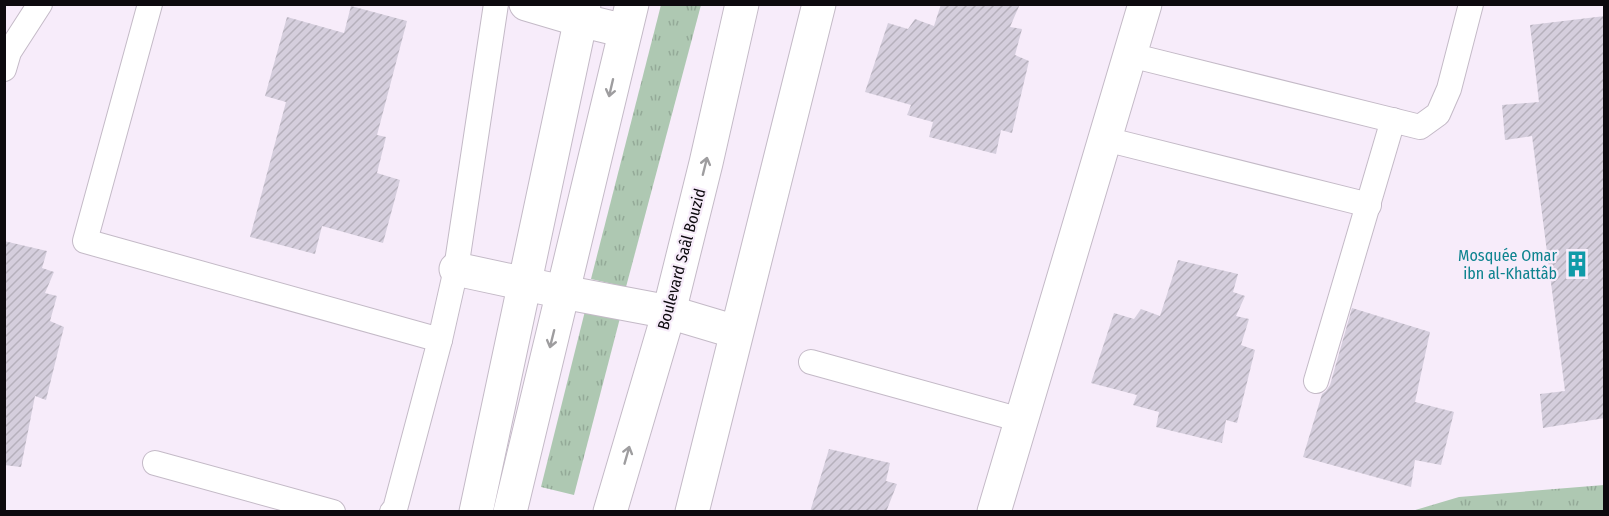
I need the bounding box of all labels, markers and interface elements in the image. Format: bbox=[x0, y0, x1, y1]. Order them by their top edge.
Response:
one-way arrow bbox=[605, 78, 617, 97]
one-way arrow bbox=[700, 157, 712, 176]
street label: Boulevard Saâl Bouzid bbox=[653, 186, 709, 332]
place label: Mosquée Omar ibn al-Khattâb bbox=[1458, 246, 1557, 283]
building icon: Mosquée Omar ibn al-Khattâb bbox=[1562, 249, 1592, 279]
one-way arrow bbox=[545, 329, 557, 348]
one-way arrow bbox=[622, 446, 633, 465]

